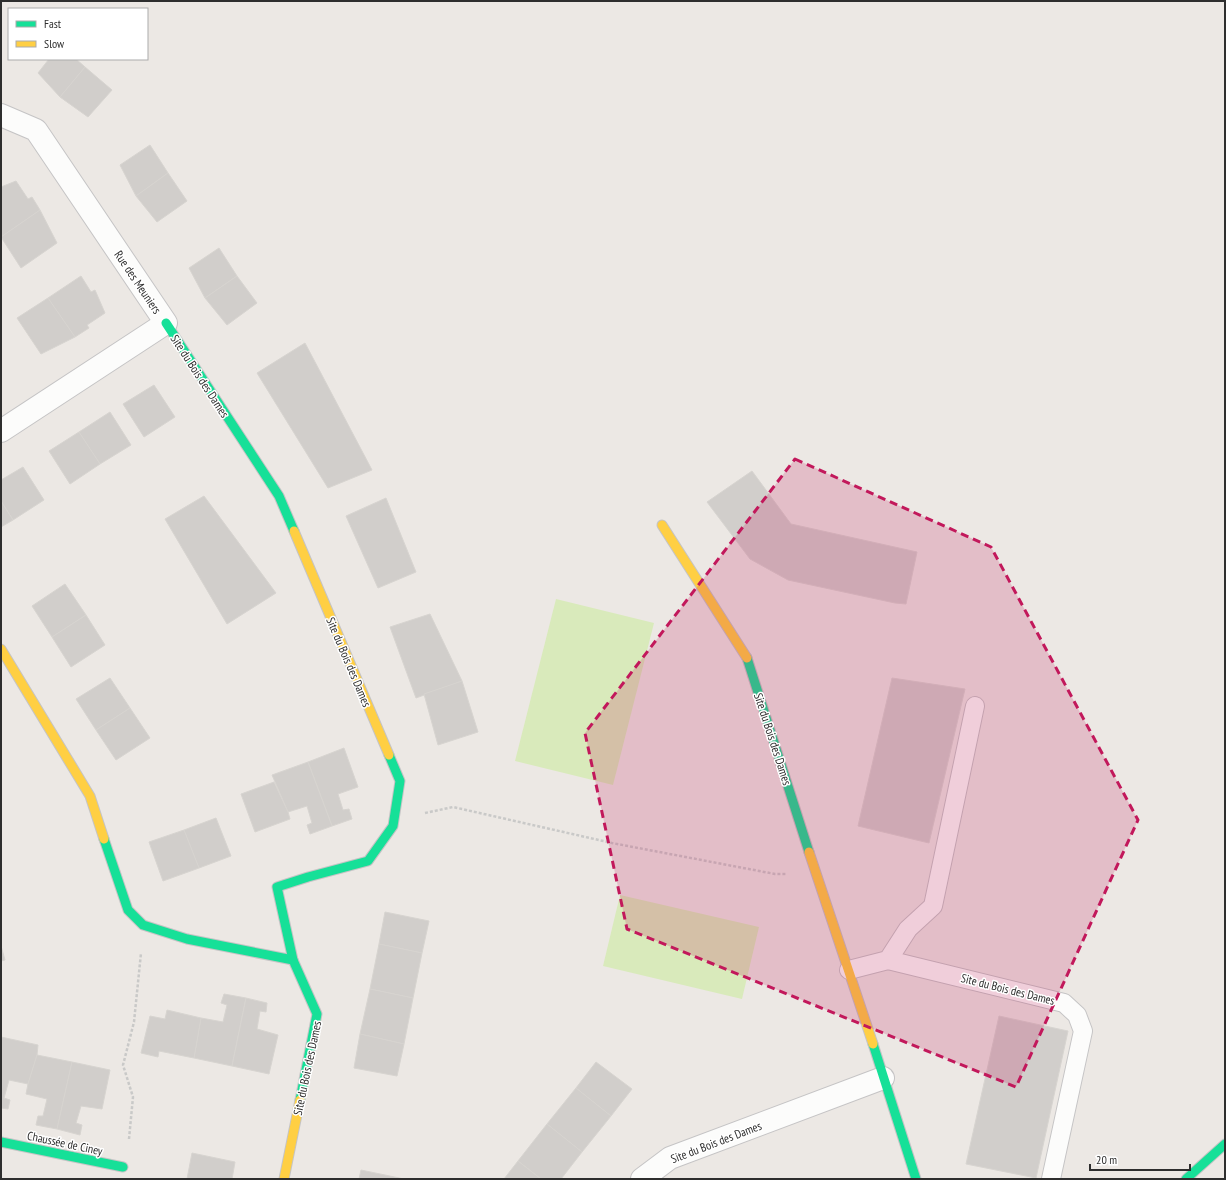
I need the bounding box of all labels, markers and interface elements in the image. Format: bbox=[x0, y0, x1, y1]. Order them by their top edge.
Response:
legend bbox=[8, 8, 148, 60]
text: Fast bbox=[44, 16, 62, 31]
text: Slow bbox=[44, 36, 65, 51]
street label: Rue des Meuniers bbox=[111, 247, 165, 317]
street label: Site du Bois des Dames bbox=[168, 332, 232, 420]
street label: Site du Bois des Dames bbox=[323, 615, 375, 709]
street label: Site du Bois des Dames bbox=[751, 691, 795, 787]
street label: Site du Bois des Dames bbox=[960, 970, 1056, 1008]
street label: Site du Bois des Dames bbox=[290, 1019, 324, 1117]
street label: Site du Bois des Dames bbox=[668, 1118, 764, 1166]
street label: Chaussée de Ciney bbox=[26, 1128, 104, 1158]
scale bar bbox=[1090, 1146, 1190, 1172]
text: 20 m bbox=[1096, 1152, 1117, 1167]

